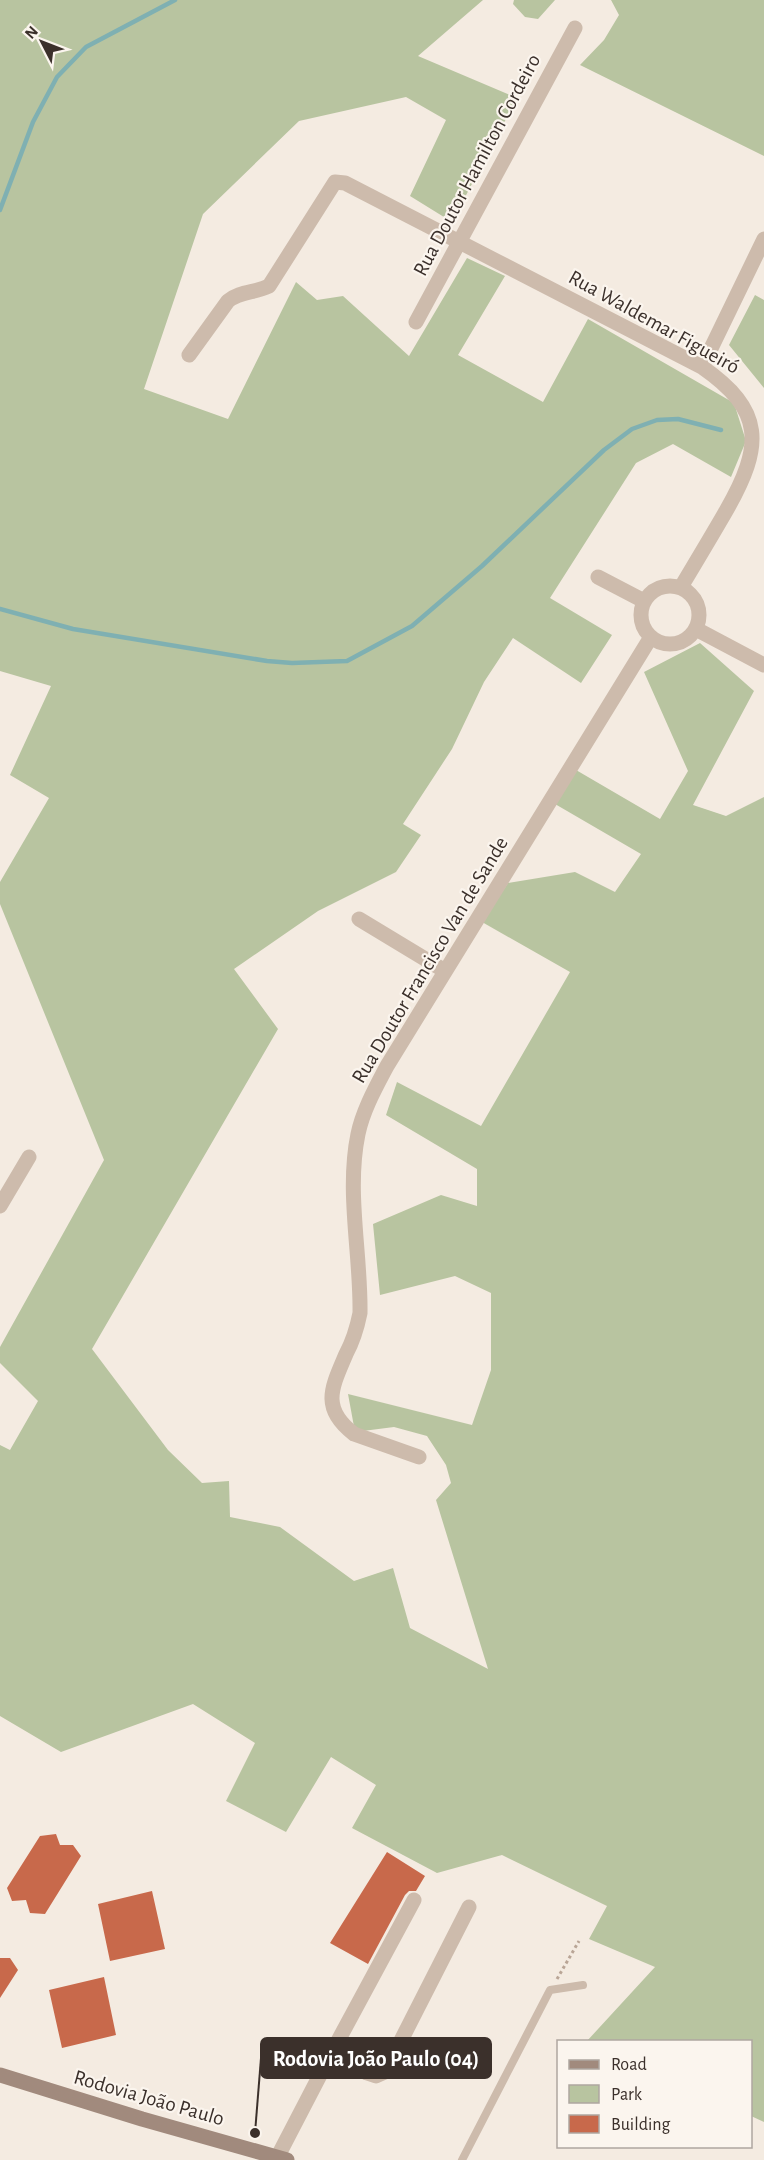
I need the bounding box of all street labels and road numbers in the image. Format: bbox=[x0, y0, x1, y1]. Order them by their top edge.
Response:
street label: Rua Doutor Hamilton Cordeiro bbox=[410, 51, 544, 279]
street label: Rua Waldemar Figueiró bbox=[565, 266, 743, 378]
street label: Rua Doutor Francisco Van de Sande bbox=[348, 833, 512, 1087]
street label: Rodovia João Paulo bbox=[71, 2066, 227, 2130]

